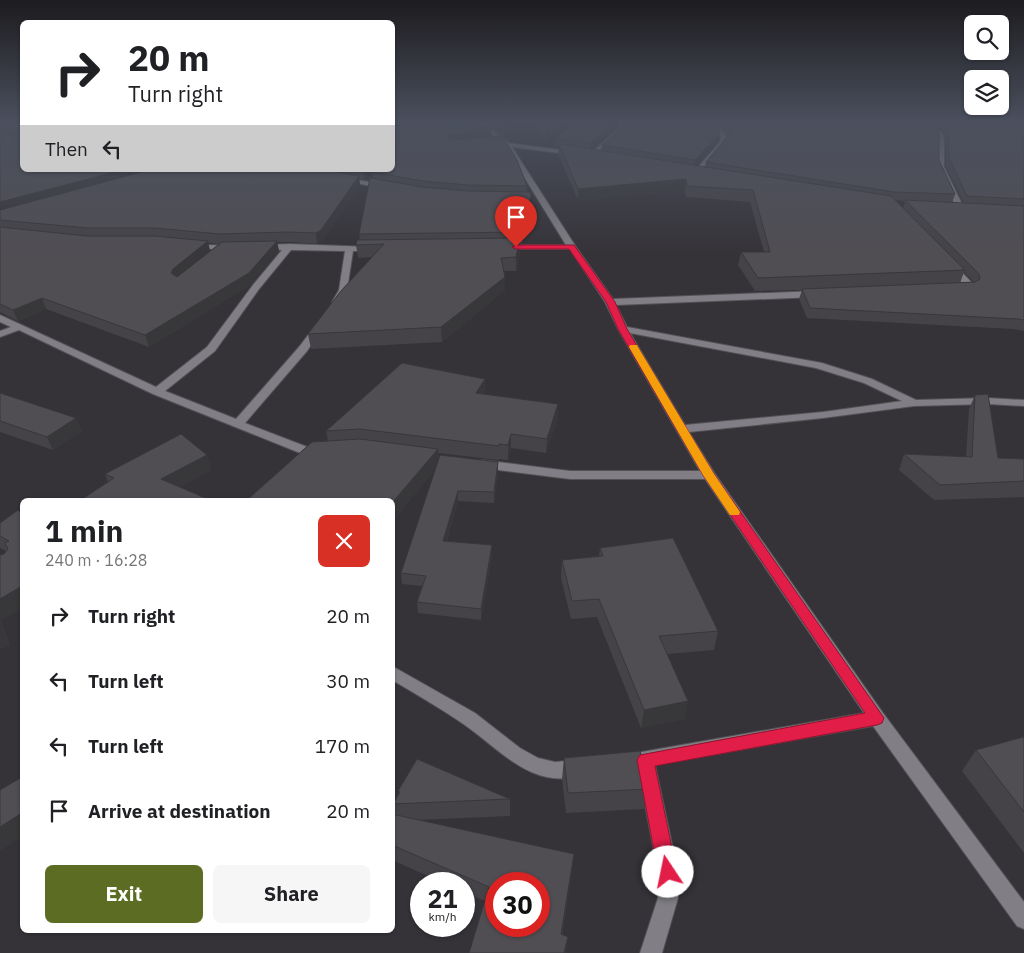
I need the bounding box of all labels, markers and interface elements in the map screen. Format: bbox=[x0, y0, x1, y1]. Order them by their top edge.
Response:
map controls bbox=[964, 15, 1009, 115]
button: search bbox=[964, 15, 1009, 60]
text: 20 m bbox=[128, 35, 210, 81]
icon: right bbox=[45, 40, 110, 105]
button: layers bbox=[964, 70, 1009, 115]
text: Turn right bbox=[128, 79, 223, 108]
icon: left bbox=[98, 135, 126, 163]
text: Then bbox=[45, 137, 88, 161]
pin bbox=[495, 196, 537, 247]
icon: arrive bbox=[502, 203, 530, 231]
text: 1 min bbox=[45, 511, 123, 550]
button: close bbox=[318, 515, 370, 567]
text: 240 m · 16:28 bbox=[45, 550, 147, 570]
icon: right bbox=[45, 602, 73, 630]
text: Turn right bbox=[88, 604, 175, 628]
text: 20 m bbox=[326, 604, 370, 628]
icon: left bbox=[45, 667, 73, 695]
text: Turn left bbox=[88, 669, 164, 693]
text: 30 m bbox=[326, 669, 370, 693]
icon: left bbox=[45, 732, 73, 760]
text: Turn left bbox=[88, 734, 164, 758]
text: 170 m bbox=[315, 734, 370, 758]
icon: arrive bbox=[45, 797, 73, 825]
text: Arrive at destination bbox=[88, 799, 271, 823]
text: 20 m bbox=[326, 799, 370, 823]
position arrow bbox=[641, 845, 693, 897]
button: Exit bbox=[45, 865, 203, 923]
button: Share bbox=[213, 865, 370, 923]
speed limit sign: 30 bbox=[485, 872, 550, 937]
text: 21 bbox=[427, 882, 458, 915]
text: km/h bbox=[428, 909, 457, 924]

